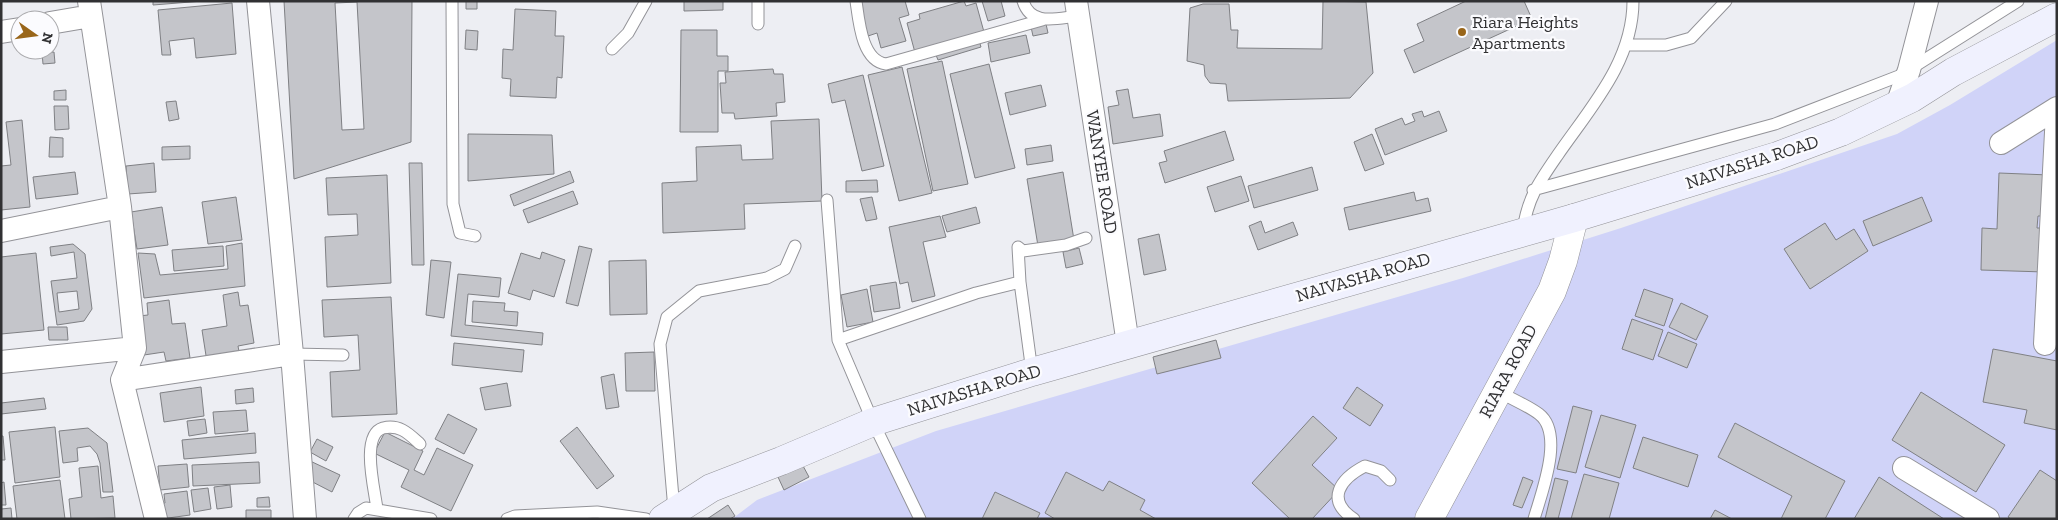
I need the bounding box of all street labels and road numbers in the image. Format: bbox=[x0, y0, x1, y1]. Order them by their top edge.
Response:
street label: WANYEE ROAD bbox=[1081, 109, 1123, 235]
street label: NAIVASHA ROAD bbox=[1683, 130, 1821, 194]
street label: NAIVASHA ROAD bbox=[1293, 247, 1433, 307]
street label: RIARA ROAD bbox=[1474, 320, 1542, 422]
street label: NAIVASHA ROAD bbox=[904, 359, 1044, 421]

